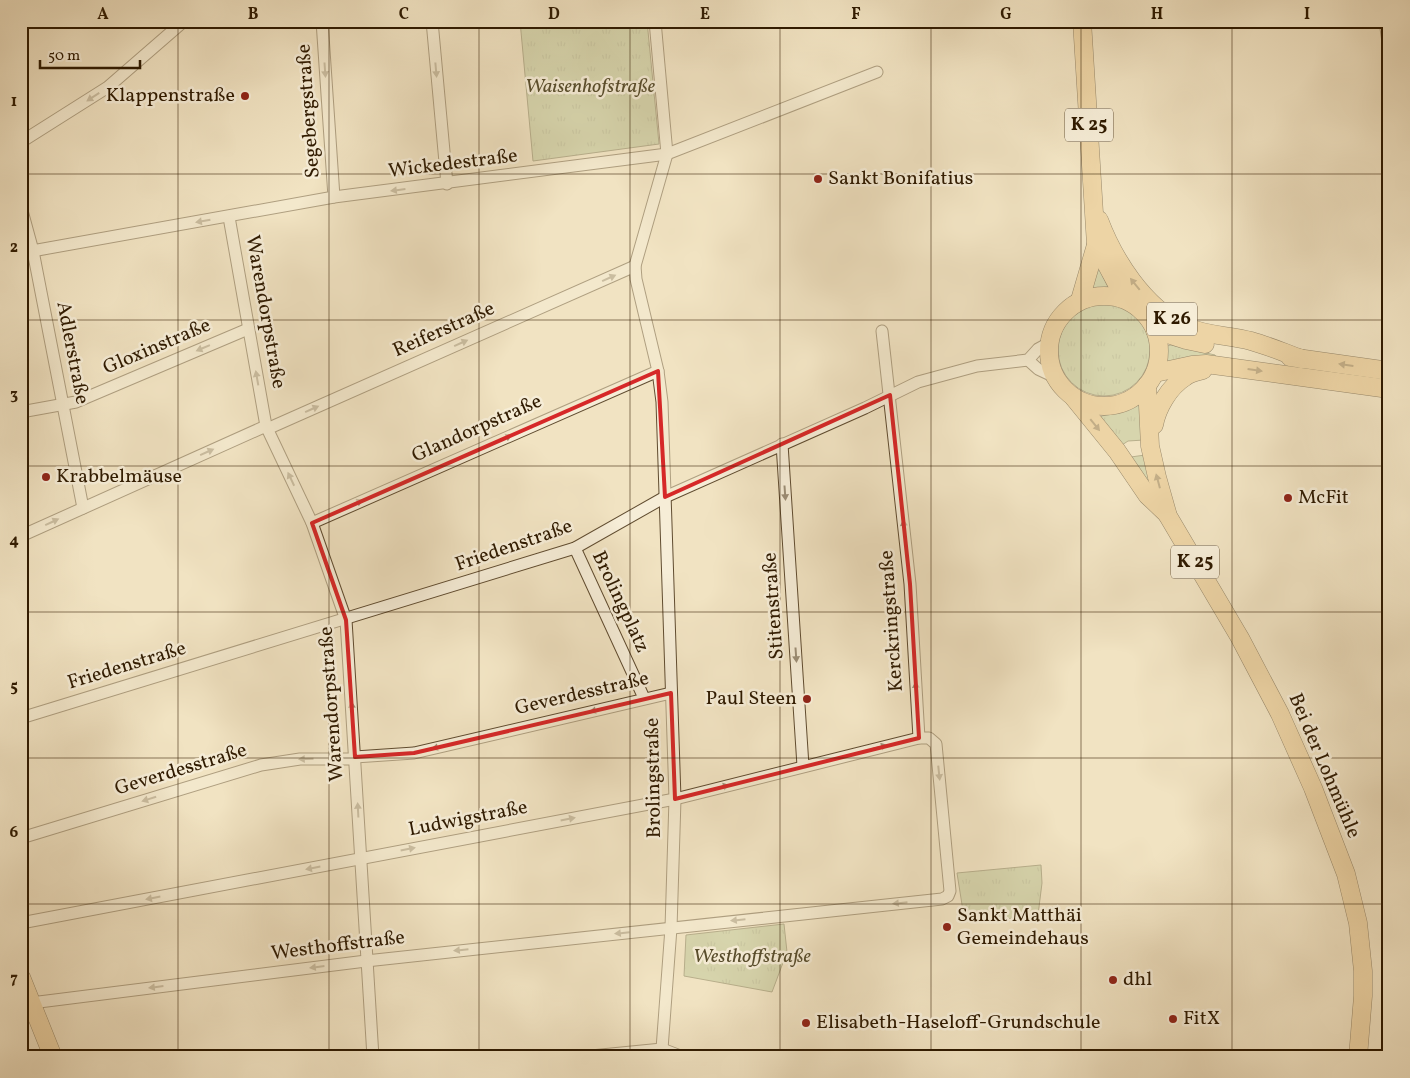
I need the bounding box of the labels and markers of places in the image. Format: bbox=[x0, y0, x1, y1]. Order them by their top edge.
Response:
place label: Klappenstraße bbox=[106, 82, 235, 110]
marker: Klappenstraße bbox=[239, 90, 251, 102]
place label: Sankt Bonifatius bbox=[828, 165, 973, 193]
marker: Sankt Bonifatius bbox=[812, 173, 824, 185]
place label: Krabbelmäuse bbox=[56, 463, 182, 491]
marker: Krabbelmäuse bbox=[40, 471, 52, 483]
place label: McFit bbox=[1298, 484, 1349, 512]
marker: McFit bbox=[1282, 492, 1294, 504]
place label: Paul Steen bbox=[705, 685, 797, 713]
marker: Paul Steen bbox=[801, 693, 813, 705]
place label: Sankt Matthäi Gemeindehaus bbox=[957, 902, 1089, 953]
marker: Sankt Matthäi Gemeindehaus bbox=[941, 921, 953, 933]
place label: dhl bbox=[1123, 966, 1152, 994]
marker: dhl bbox=[1107, 974, 1119, 986]
place label: FitX bbox=[1183, 1005, 1220, 1033]
place label: Elisabeth-Haseloff-Grundschule bbox=[816, 1009, 1101, 1037]
marker: FitX bbox=[1167, 1013, 1179, 1025]
marker: Elisabeth-Haseloff-Grundschule bbox=[800, 1017, 812, 1029]

